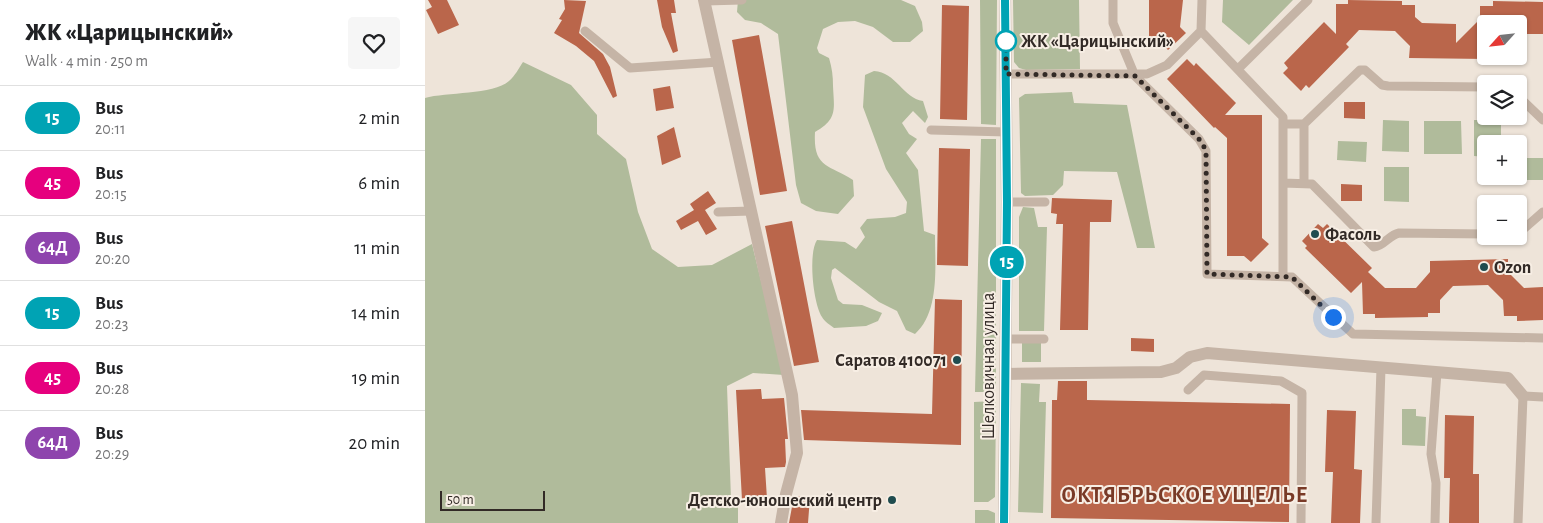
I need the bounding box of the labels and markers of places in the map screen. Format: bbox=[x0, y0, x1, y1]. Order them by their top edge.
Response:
marker: ЖК «Царицынский» bbox=[995, 30, 1017, 52]
place label: ЖК «Царицынский» bbox=[1021, 33, 1174, 51]
place label: Фасоль bbox=[1325, 226, 1381, 244]
marker: Фасоль bbox=[1309, 228, 1321, 240]
place label: Ozon bbox=[1494, 259, 1531, 277]
marker: Ozon bbox=[1478, 261, 1490, 273]
place label: Саратов 410071 bbox=[835, 352, 947, 370]
marker: Саратов 410071 bbox=[951, 354, 963, 366]
place label: Детско-юношеский центр bbox=[688, 492, 882, 510]
marker: Детско-юношеский центр bbox=[886, 494, 898, 506]

